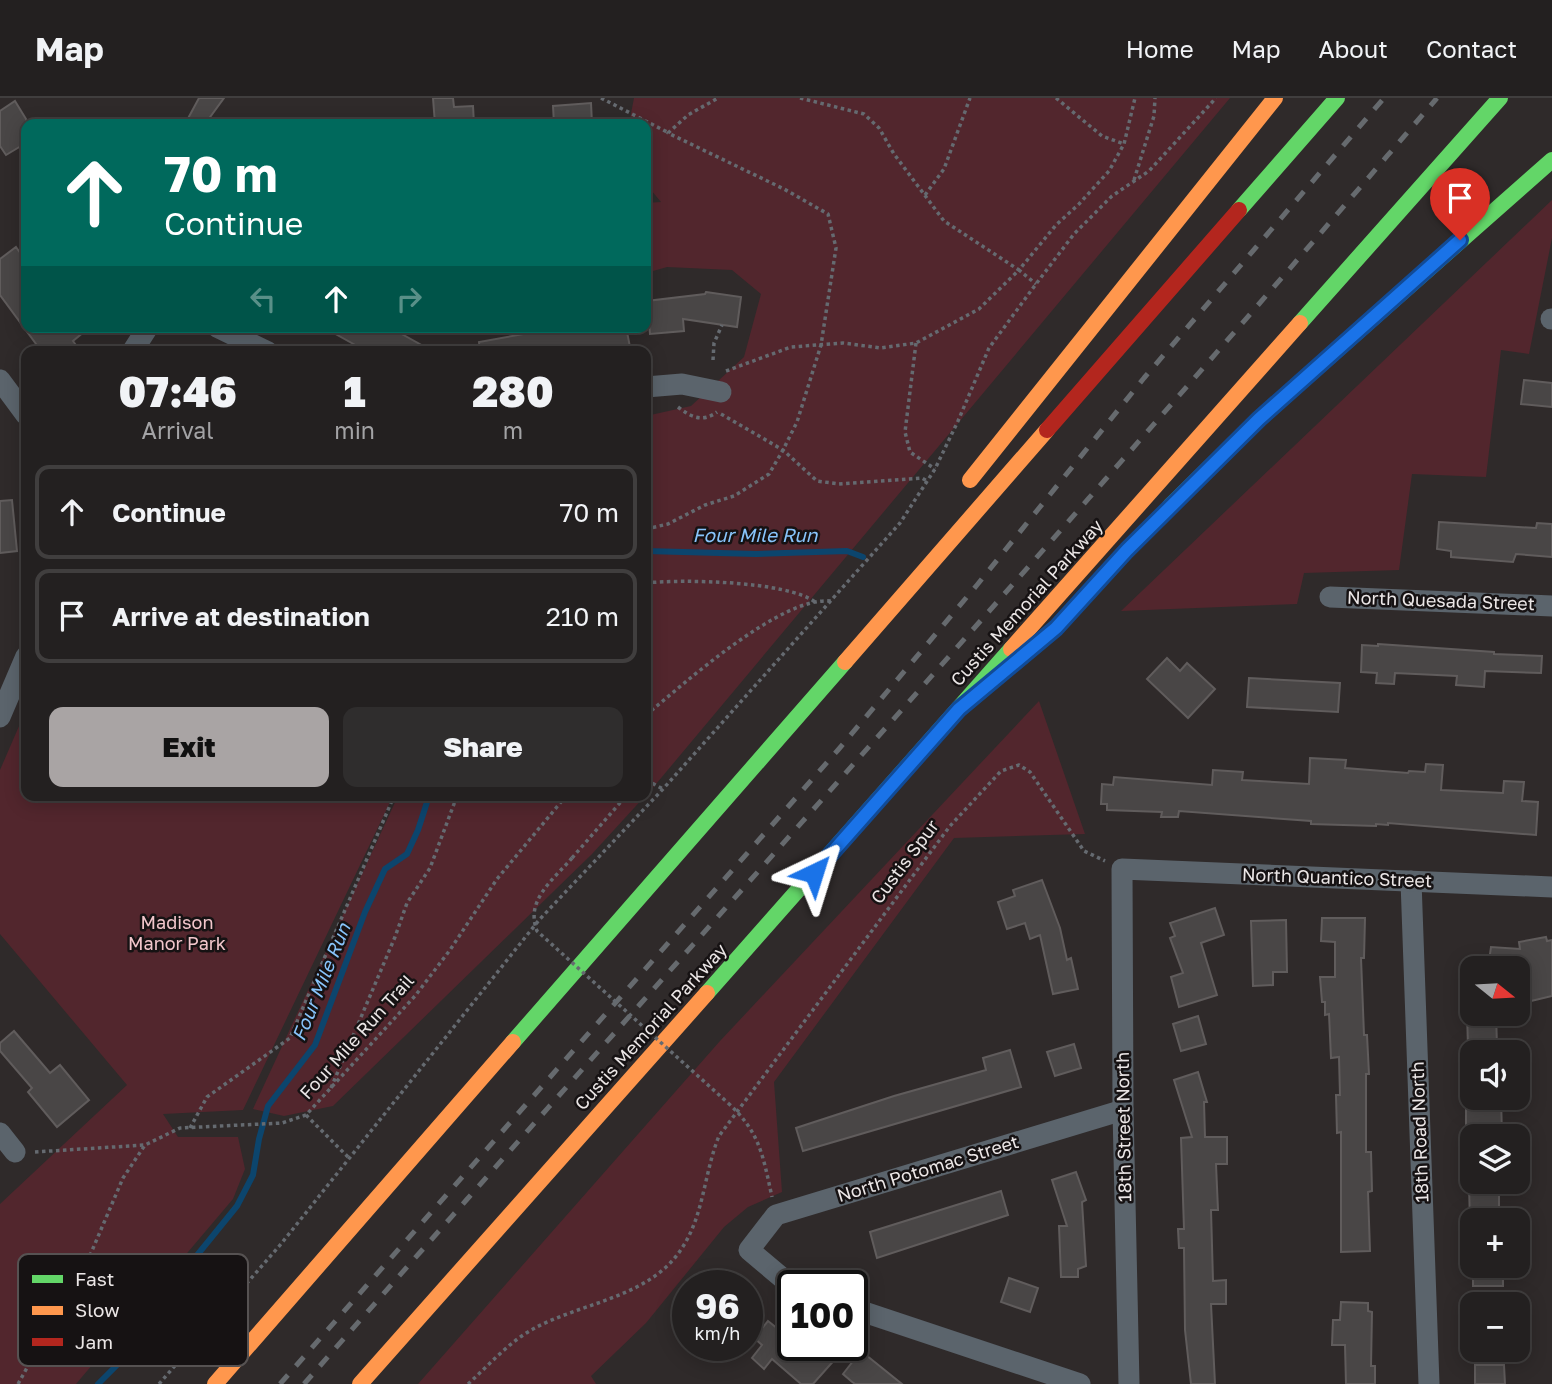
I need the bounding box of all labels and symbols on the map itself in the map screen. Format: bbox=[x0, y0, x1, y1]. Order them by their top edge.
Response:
pin bbox=[1430, 168, 1490, 240]
street label: Custis Memorial Parkway bbox=[946, 514, 1107, 690]
water label: Four Mile Run bbox=[693, 523, 819, 546]
street label: North Quesada Street bbox=[1347, 586, 1535, 614]
street label: Custis Spur bbox=[866, 815, 943, 908]
position arrow bbox=[777, 836, 851, 910]
street label: North Quantico Street bbox=[1242, 863, 1433, 891]
park label: Madison Manor Park bbox=[128, 911, 226, 954]
water label: Four Mile Run bbox=[286, 918, 355, 1044]
street label: Custis Memorial Parkway bbox=[570, 938, 731, 1114]
north arrow bbox=[1460, 956, 1530, 1026]
street label: Four Mile Run Trail bbox=[295, 969, 418, 1103]
street label: 18th Street North bbox=[1111, 1052, 1135, 1202]
street label: 18th Road North bbox=[1406, 1061, 1432, 1203]
street label: North Potomac Street bbox=[834, 1130, 1021, 1206]
legend bbox=[18, 1254, 248, 1366]
text: Fast bbox=[75, 1267, 114, 1290]
speed limit sign: 100 bbox=[777, 1270, 868, 1361]
text: Slow bbox=[75, 1298, 120, 1321]
text: Jam bbox=[75, 1330, 113, 1353]

